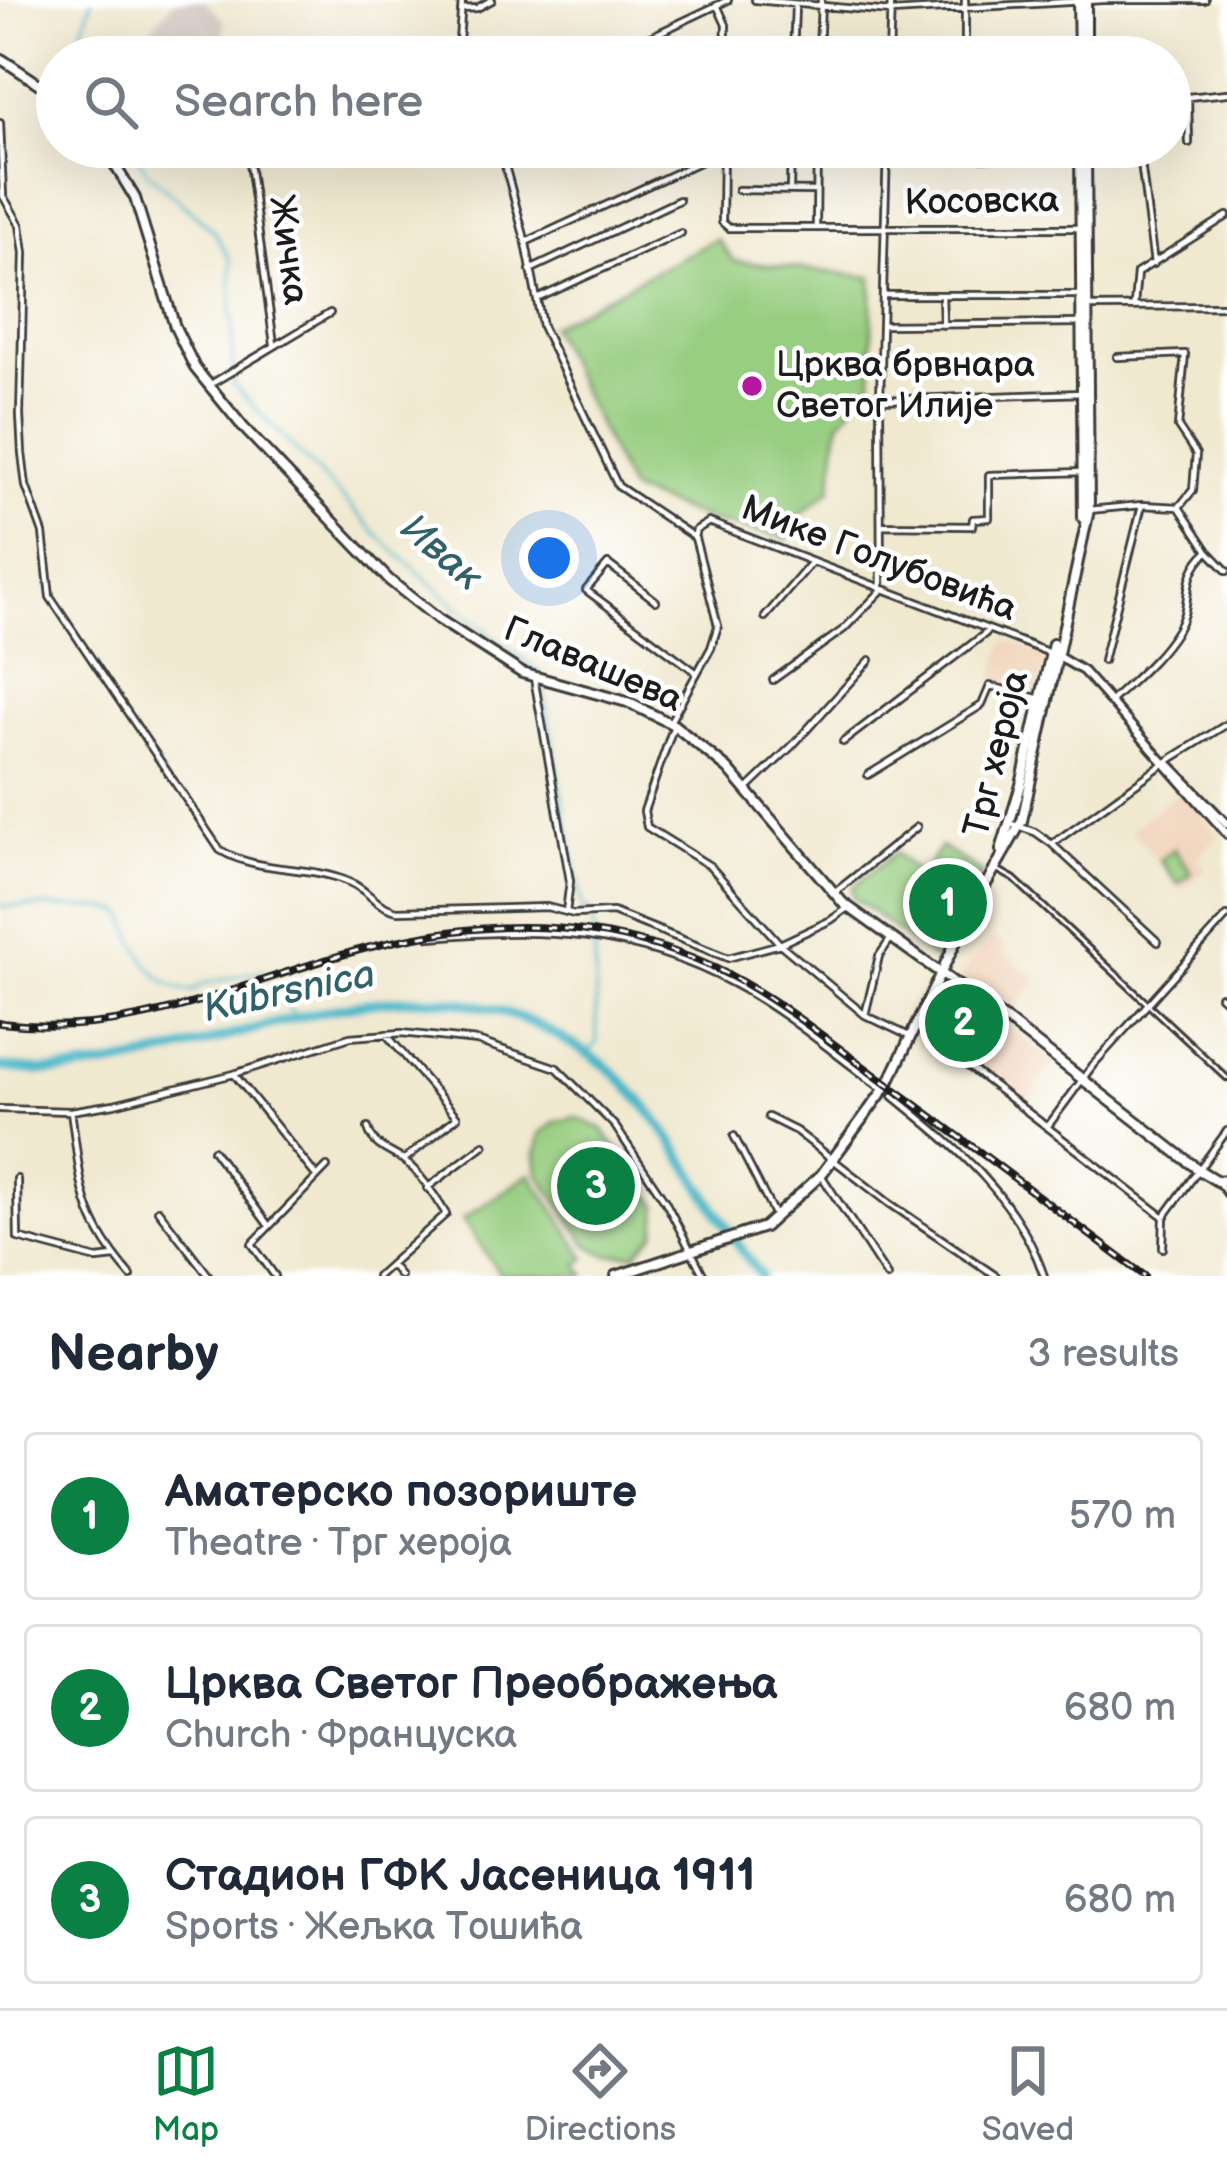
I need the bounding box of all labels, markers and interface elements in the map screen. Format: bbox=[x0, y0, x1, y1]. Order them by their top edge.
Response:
search box bbox=[36, 36, 1191, 168]
icon: search bbox=[78, 69, 144, 135]
text: Search here bbox=[174, 75, 423, 130]
street label: Косовска bbox=[904, 179, 1060, 225]
street label: Жичка bbox=[259, 193, 317, 307]
place label: Црква брвнара Светог Илије bbox=[776, 344, 1035, 428]
marker: Црква брвнара Светог Илије bbox=[739, 373, 765, 399]
street label: Мике Голубовића bbox=[735, 487, 1023, 631]
water label: Ивак bbox=[390, 505, 492, 601]
your location bbox=[519, 528, 579, 588]
street label: Главашева bbox=[497, 608, 689, 722]
street label: Трг хероја bbox=[956, 666, 1038, 842]
pin: 1 bbox=[909, 858, 987, 948]
water label: Kubrsnica bbox=[199, 951, 379, 1033]
pin: 2 bbox=[925, 978, 1003, 1068]
pin: 3 bbox=[557, 1141, 635, 1231]
text: Nearby bbox=[48, 1324, 219, 1385]
text: 3 results bbox=[1027, 1331, 1179, 1378]
text: Аматерско позориште bbox=[165, 1465, 637, 1520]
text: 1 bbox=[82, 1493, 98, 1540]
text: 570 m bbox=[1069, 1493, 1176, 1540]
text: Theatre · Трг хероја bbox=[165, 1520, 512, 1567]
text: Црква Светог Преображења bbox=[165, 1657, 778, 1712]
text: 2 bbox=[78, 1685, 102, 1732]
text: 680 m bbox=[1064, 1685, 1176, 1732]
text: Church · Француска bbox=[165, 1712, 517, 1759]
text: Стадион ГФК Јасеница 1911 bbox=[165, 1849, 756, 1904]
text: 3 bbox=[79, 1877, 101, 1924]
text: 680 m bbox=[1064, 1877, 1176, 1924]
text: Sports · Жељка Тошића bbox=[165, 1904, 583, 1951]
tab: Map bbox=[153, 2038, 219, 2150]
tab: Directions bbox=[524, 2038, 676, 2150]
tab: Saved bbox=[982, 2038, 1074, 2150]

